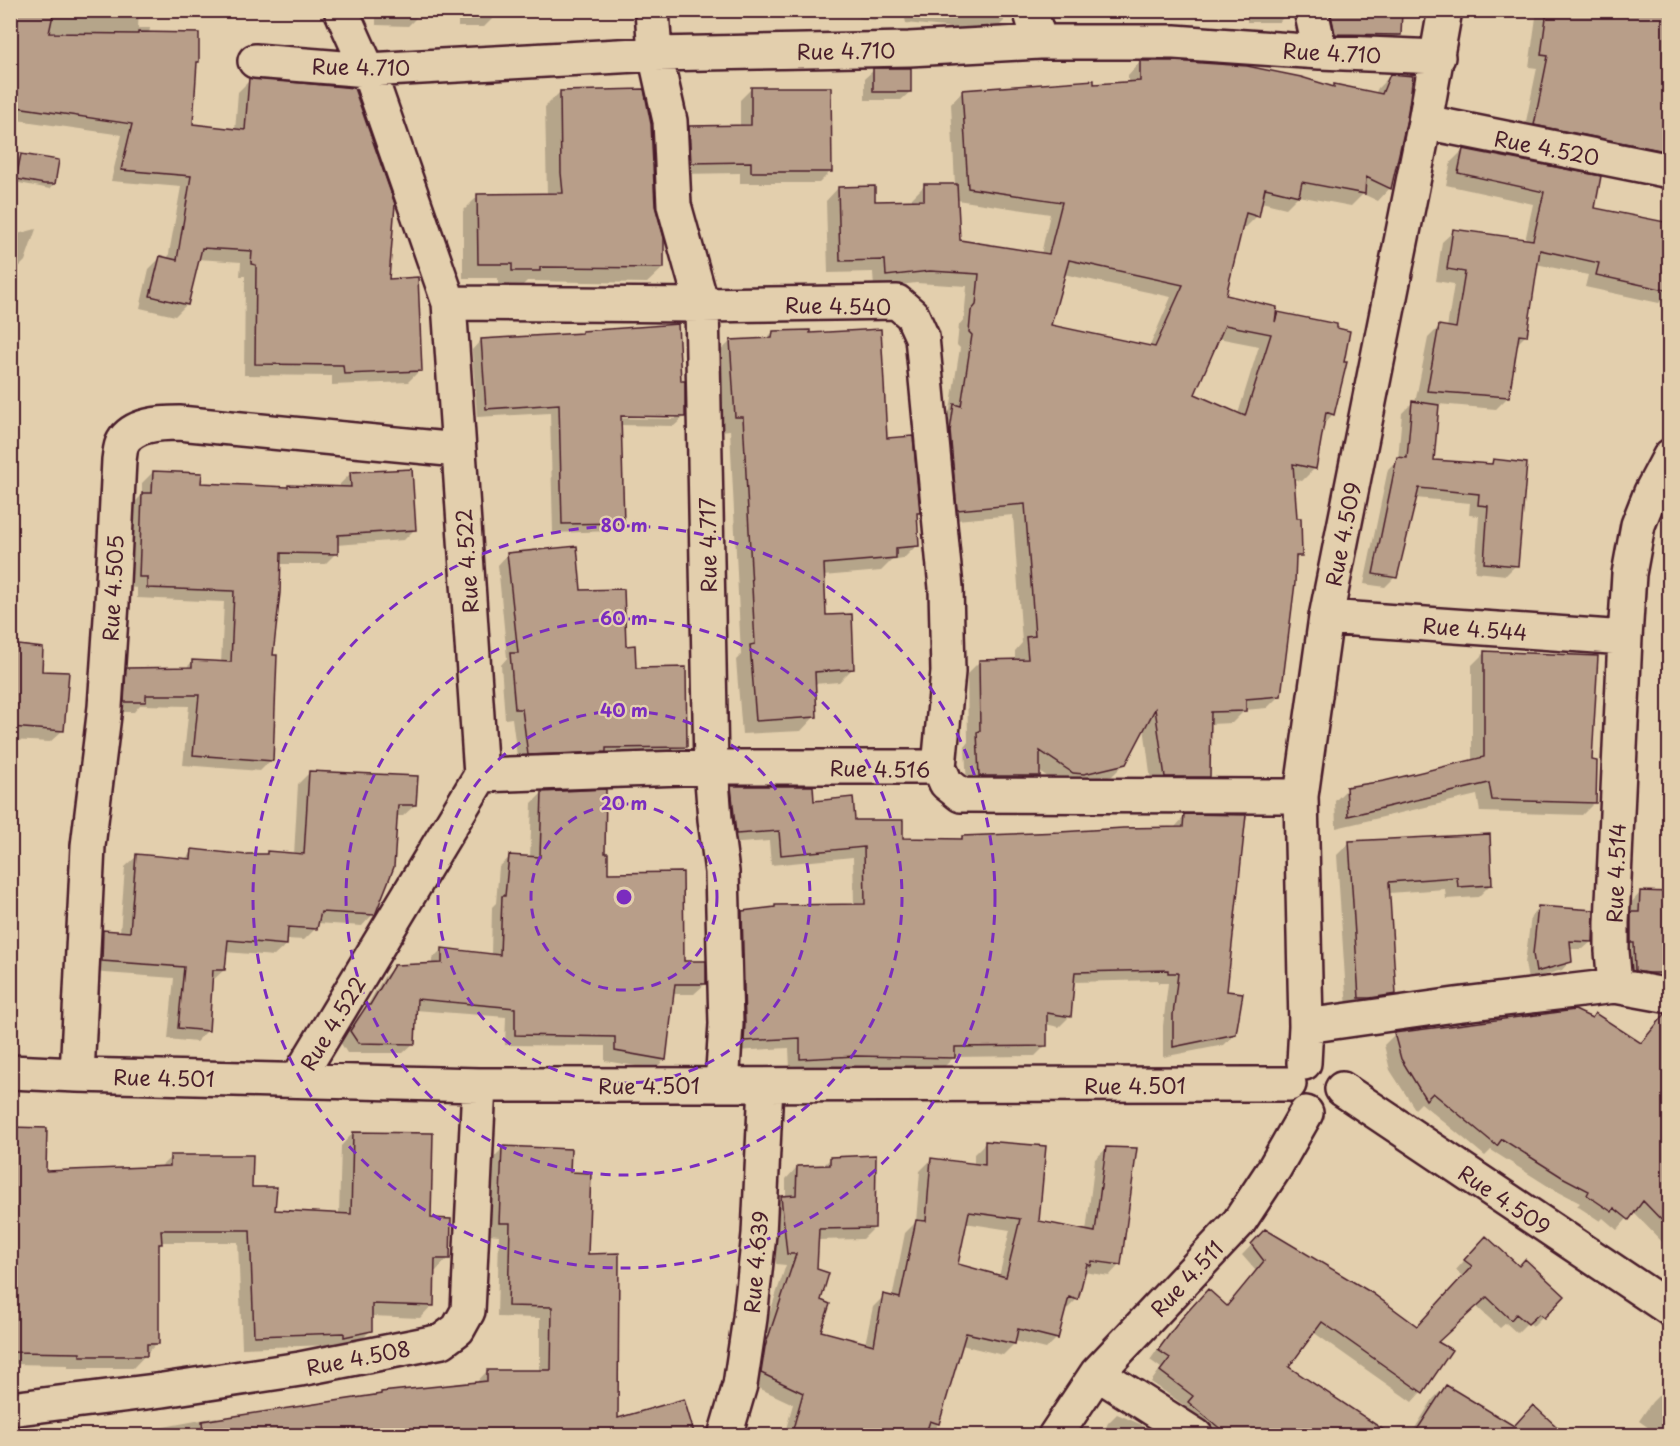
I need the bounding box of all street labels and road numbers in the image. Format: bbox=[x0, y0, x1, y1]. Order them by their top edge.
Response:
street label: Rue 4.710 bbox=[796, 33, 896, 67]
street label: Rue 4.710 bbox=[1282, 33, 1382, 71]
street label: Rue 4.710 bbox=[311, 49, 411, 83]
street label: Rue 4.520 bbox=[1492, 121, 1602, 173]
street label: Rue 4.540 bbox=[785, 288, 891, 322]
street label: Rue 4.509 bbox=[1316, 479, 1368, 589]
street label: Rue 4.717 bbox=[690, 497, 724, 593]
street label: Rue 4.522 bbox=[446, 508, 486, 614]
street label: Rue 4.505 bbox=[93, 534, 131, 642]
street label: Rue 4.544 bbox=[1422, 608, 1528, 648]
street label: Rue 4.516 bbox=[829, 751, 931, 785]
street label: Rue 4.514 bbox=[1597, 822, 1633, 924]
street label: Rue 4.522 bbox=[291, 970, 373, 1076]
street label: Rue 4.501 bbox=[113, 1060, 215, 1094]
street label: Rue 4.501 bbox=[598, 1069, 700, 1101]
street label: Rue 4.501 bbox=[1084, 1069, 1186, 1101]
street label: Rue 4.509 bbox=[1452, 1156, 1558, 1242]
street label: Rue 4.639 bbox=[735, 1209, 775, 1315]
street label: Rue 4.511 bbox=[1142, 1233, 1230, 1323]
street label: Rue 4.508 bbox=[303, 1331, 413, 1383]

